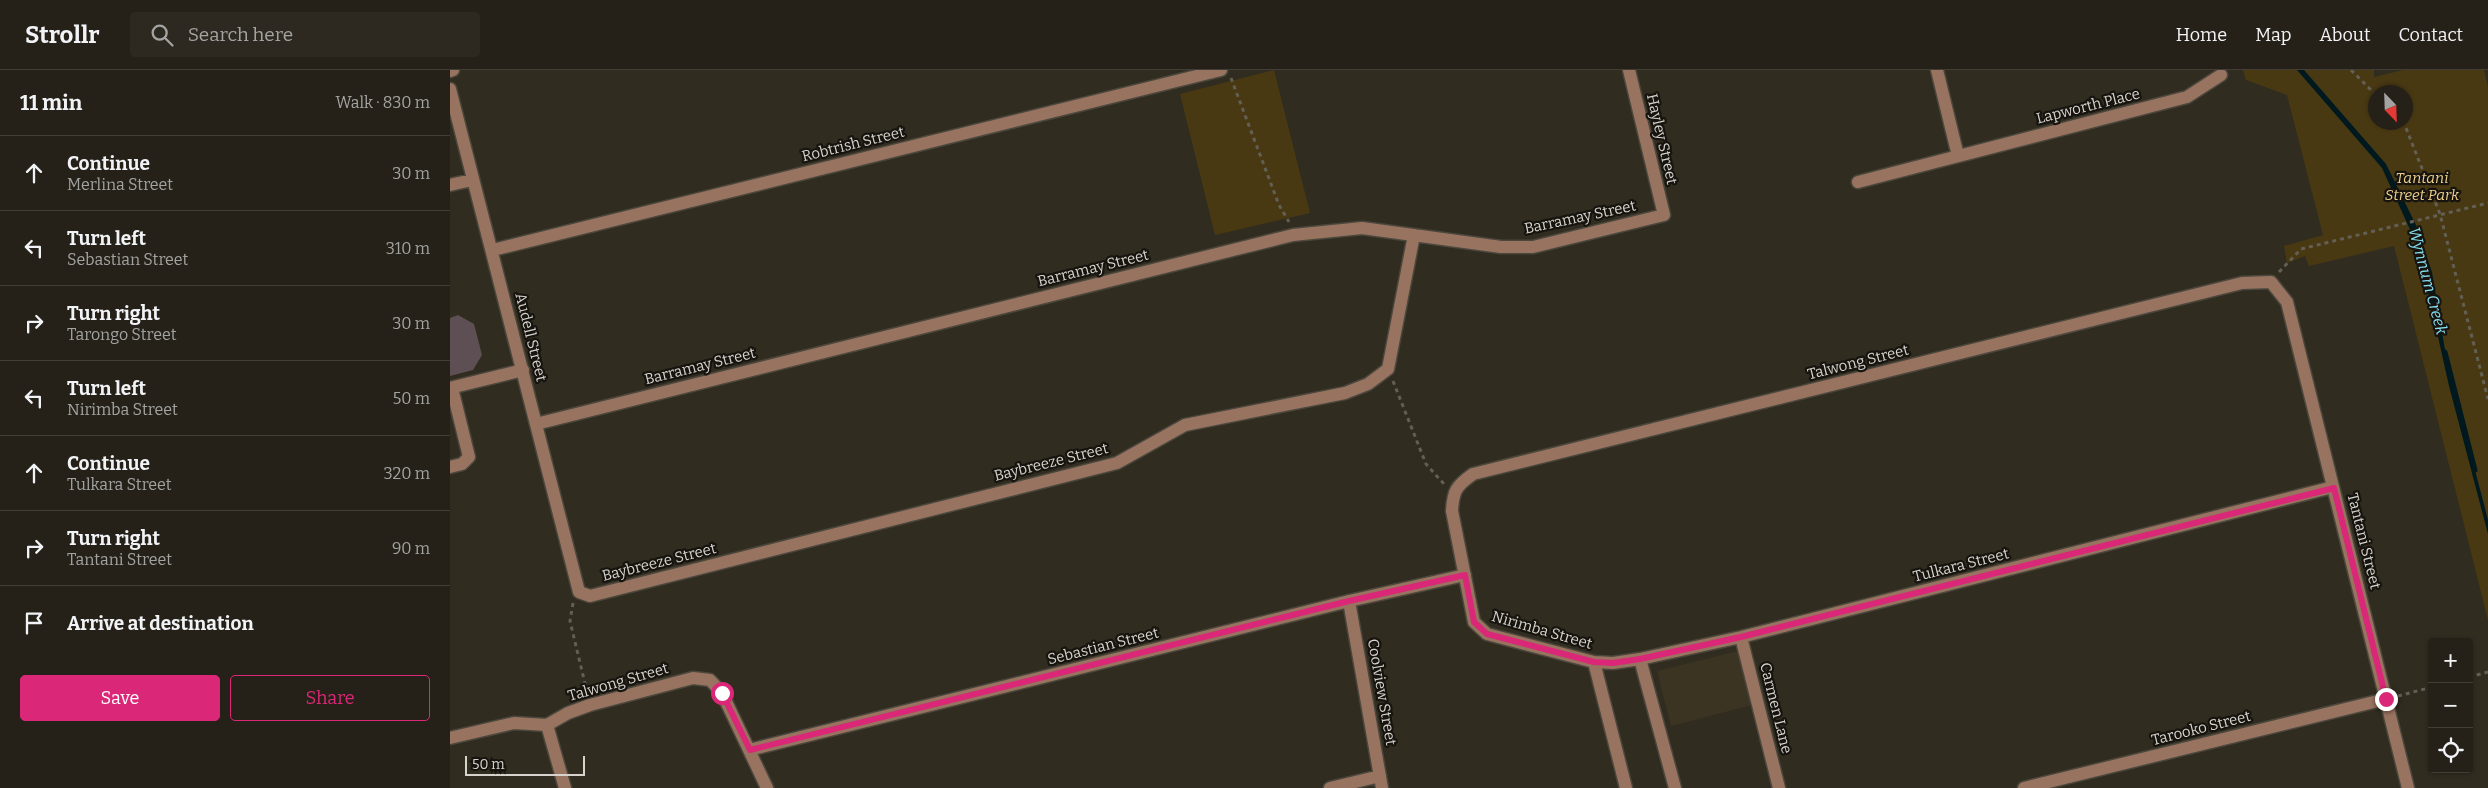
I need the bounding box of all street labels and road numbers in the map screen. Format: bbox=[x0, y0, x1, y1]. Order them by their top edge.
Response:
street label: Lapworth Place bbox=[2034, 84, 2142, 128]
street label: Hayley Street bbox=[1643, 92, 1681, 187]
street label: Robtrish Street bbox=[800, 122, 907, 165]
street label: Barramay Street bbox=[1523, 196, 1638, 238]
street label: Barramay Street bbox=[1036, 245, 1151, 290]
street label: Audell Street bbox=[511, 291, 551, 384]
street label: Talwong Street bbox=[1805, 341, 1911, 383]
street label: Barramay Street bbox=[643, 343, 758, 388]
street label: Baybreeze Street bbox=[992, 439, 1110, 485]
street label: Tantani Street bbox=[2343, 491, 2385, 591]
street label: Baybreeze Street bbox=[600, 539, 718, 585]
street label: Tulkara Street bbox=[1911, 544, 2011, 586]
street label: Nirimba Street bbox=[1490, 607, 1595, 653]
street label: Sebastian Street bbox=[1046, 623, 1161, 669]
street label: Coolview Street bbox=[1364, 637, 1400, 747]
street label: Talwong Street bbox=[566, 659, 671, 705]
street label: Carmen Lane bbox=[1756, 661, 1796, 755]
street label: Tarooko Street bbox=[2150, 707, 2253, 749]

